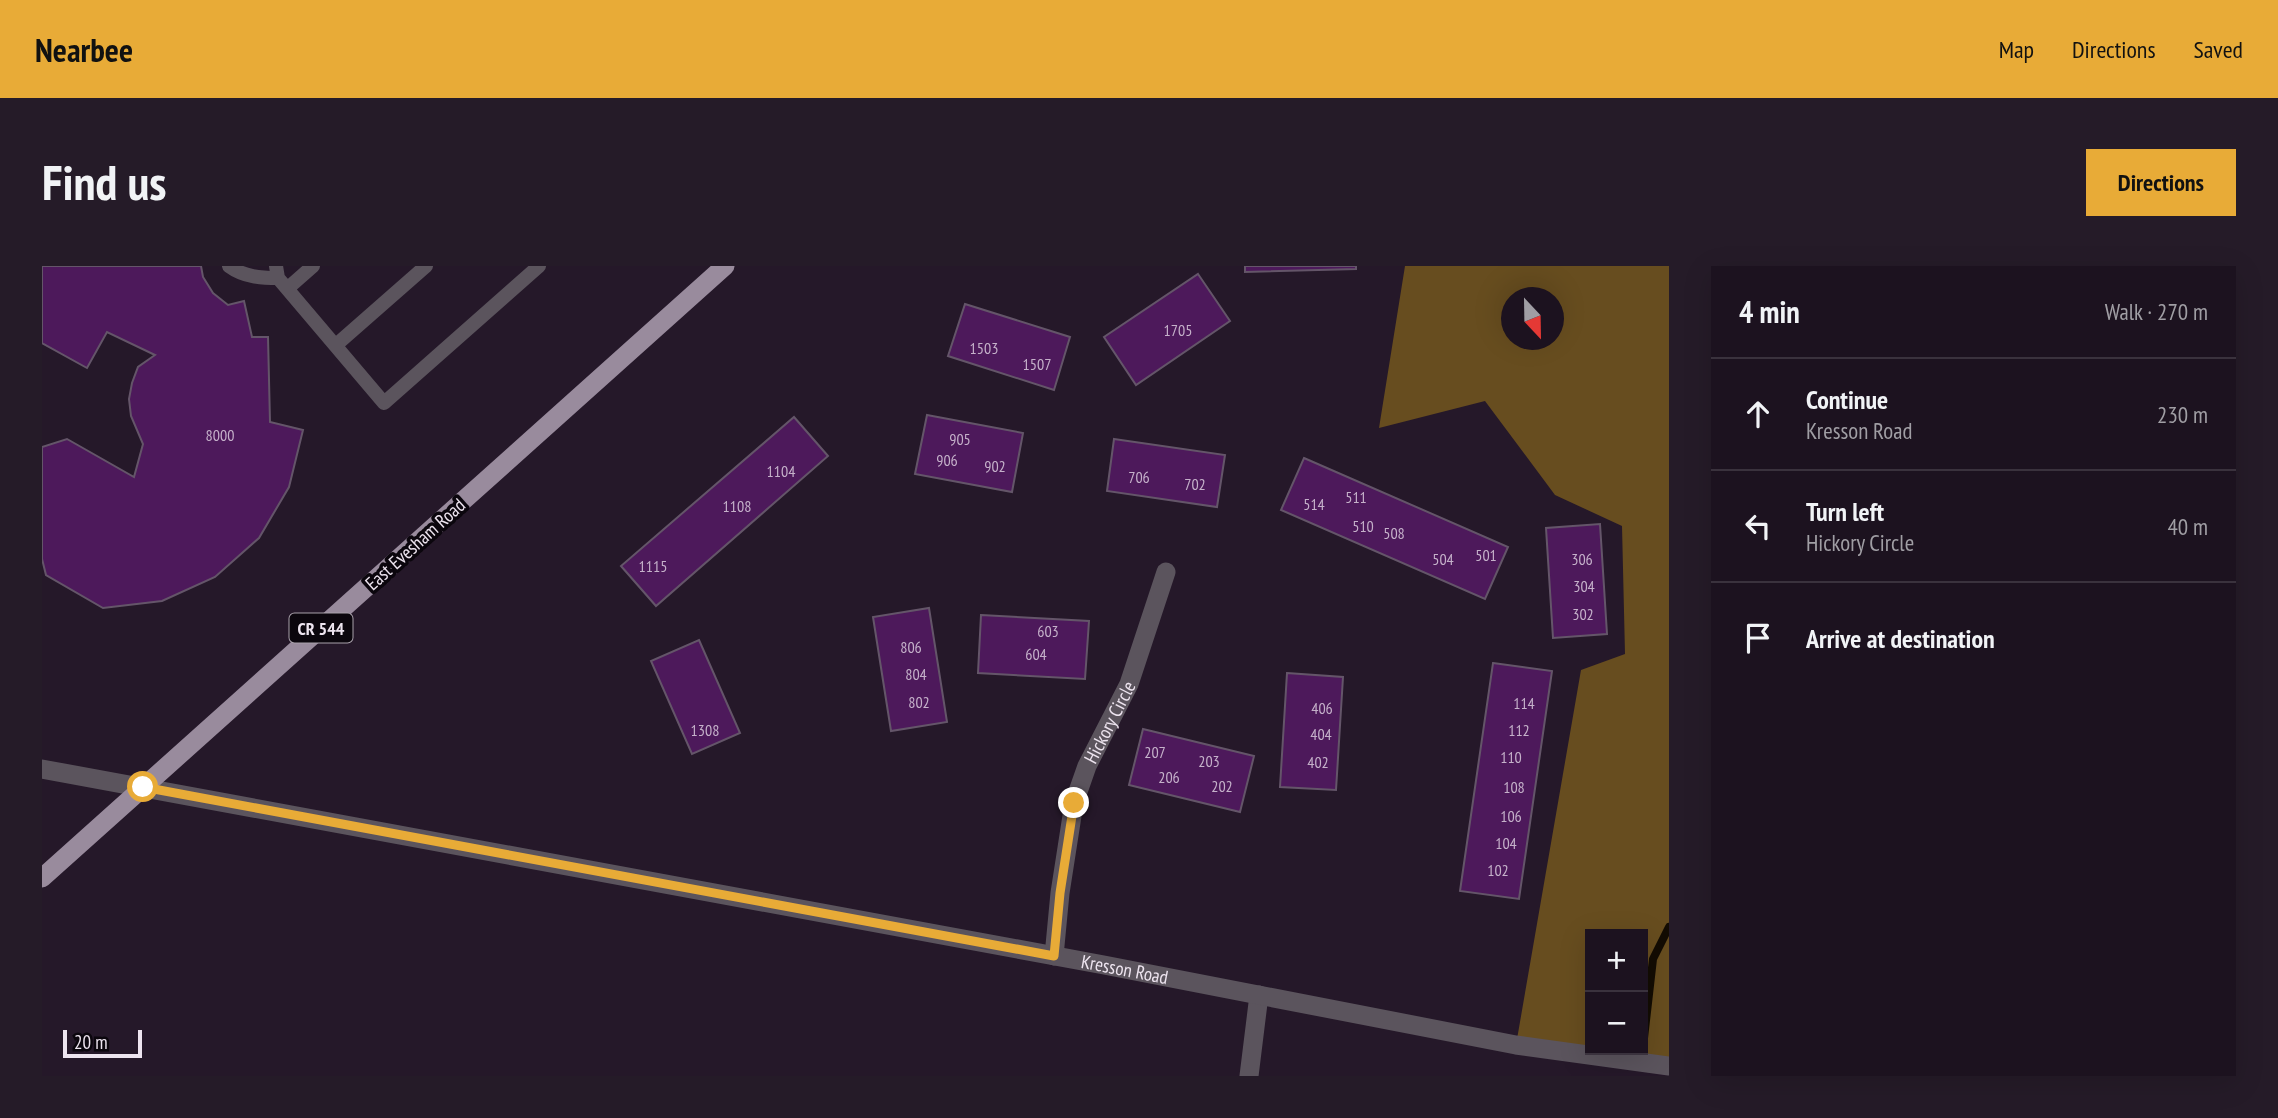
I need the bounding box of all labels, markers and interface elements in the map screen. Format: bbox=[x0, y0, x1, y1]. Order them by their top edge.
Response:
text: Nearbee bbox=[35, 28, 133, 71]
text: Map bbox=[1999, 34, 2034, 65]
text: Directions bbox=[2072, 34, 2156, 65]
text: Saved bbox=[2194, 34, 2243, 65]
button: Directions bbox=[2086, 149, 2236, 216]
text: Find us bbox=[42, 150, 166, 214]
north arrow bbox=[1501, 287, 1564, 350]
text: 4 min bbox=[1739, 292, 1800, 331]
text: Walk · 270 m bbox=[2105, 297, 2208, 326]
house number: 1705 bbox=[1164, 320, 1192, 340]
house number: 1503 bbox=[970, 338, 998, 358]
house number: 1507 bbox=[1023, 354, 1051, 374]
text: Continue bbox=[1806, 383, 1888, 416]
icon: ahead bbox=[1739, 395, 1777, 433]
text: 230 m bbox=[2157, 400, 2208, 429]
text: Kresson Road bbox=[1806, 416, 1912, 445]
house number: 8000 bbox=[206, 425, 234, 445]
house number: 905 bbox=[949, 429, 971, 449]
house number: 906 bbox=[936, 450, 958, 470]
house number: 902 bbox=[984, 456, 1006, 476]
house number: 1104 bbox=[767, 461, 795, 481]
house number: 706 bbox=[1128, 467, 1150, 487]
house number: 702 bbox=[1184, 474, 1206, 494]
house number: 511 bbox=[1345, 487, 1367, 507]
street label: East Evesham Road bbox=[360, 493, 470, 595]
house number: 514 bbox=[1303, 494, 1325, 514]
text: Turn left bbox=[1806, 495, 1884, 528]
house number: 1108 bbox=[723, 496, 751, 516]
icon: left bbox=[1739, 507, 1777, 545]
text: 40 m bbox=[2167, 512, 2208, 541]
house number: 510 bbox=[1352, 516, 1374, 536]
house number: 508 bbox=[1383, 523, 1405, 543]
text: Hickory Circle bbox=[1806, 528, 1914, 557]
house number: 501 bbox=[1475, 545, 1497, 565]
house number: 504 bbox=[1432, 549, 1454, 569]
house number: 306 bbox=[1571, 549, 1593, 569]
house number: 1115 bbox=[639, 556, 667, 576]
house number: 304 bbox=[1573, 576, 1595, 596]
house number: 302 bbox=[1572, 604, 1594, 624]
road number: CR 544 bbox=[289, 614, 352, 642]
icon: arrive bbox=[1739, 619, 1777, 657]
house number: 603 bbox=[1037, 621, 1059, 641]
text: Arrive at destination bbox=[1806, 622, 1995, 655]
house number: 806 bbox=[900, 637, 922, 657]
house number: 604 bbox=[1025, 644, 1047, 664]
house number: 804 bbox=[905, 664, 927, 684]
street label: Hickory Circle bbox=[1078, 677, 1141, 767]
house number: 802 bbox=[908, 692, 930, 712]
house number: 114 bbox=[1513, 693, 1535, 713]
house number: 406 bbox=[1311, 698, 1333, 718]
house number: 1308 bbox=[691, 720, 719, 740]
house number: 112 bbox=[1508, 720, 1530, 740]
house number: 404 bbox=[1310, 724, 1332, 744]
house number: 207 bbox=[1144, 742, 1166, 762]
house number: 110 bbox=[1500, 747, 1522, 767]
house number: 203 bbox=[1198, 751, 1220, 771]
house number: 402 bbox=[1307, 752, 1329, 772]
house number: 206 bbox=[1158, 767, 1180, 787]
route start bbox=[127, 771, 158, 802]
house number: 202 bbox=[1211, 776, 1233, 796]
house number: 108 bbox=[1503, 777, 1525, 797]
route end bbox=[1058, 787, 1089, 818]
house number: 106 bbox=[1500, 806, 1522, 826]
house number: 104 bbox=[1495, 833, 1517, 853]
house number: 102 bbox=[1487, 860, 1509, 880]
map controls bbox=[1585, 929, 1648, 1055]
button: + bbox=[1585, 929, 1648, 992]
street label: Kresson Road bbox=[1079, 949, 1170, 989]
button: − bbox=[1585, 992, 1648, 1055]
scale bar bbox=[63, 1027, 142, 1059]
text: 20 m bbox=[74, 1030, 108, 1054]

